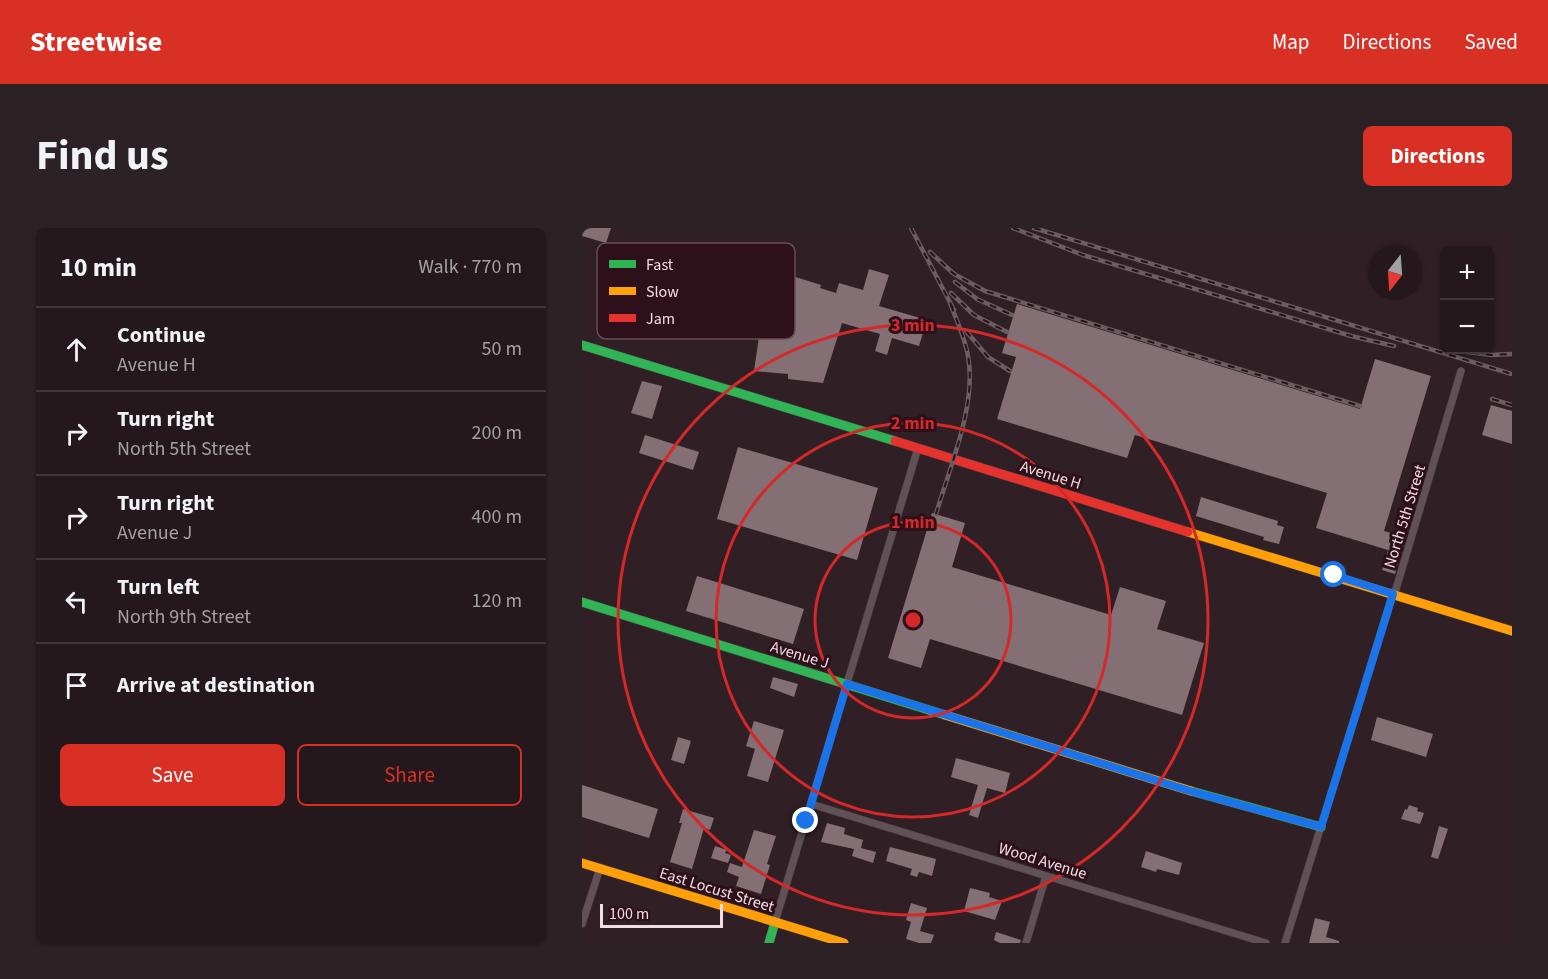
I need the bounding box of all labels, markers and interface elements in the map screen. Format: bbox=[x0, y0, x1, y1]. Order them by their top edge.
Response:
text: Streetwise bbox=[30, 22, 162, 62]
text: Map bbox=[1272, 27, 1310, 57]
text: Directions bbox=[1343, 27, 1431, 57]
text: Saved bbox=[1464, 27, 1518, 57]
text: Find us bbox=[36, 126, 169, 186]
button: Directions bbox=[1363, 126, 1512, 186]
legend bbox=[597, 243, 795, 339]
north arrow bbox=[1368, 246, 1422, 300]
map controls bbox=[1440, 246, 1494, 354]
button: + bbox=[1440, 246, 1494, 300]
text: 10 min bbox=[60, 249, 137, 286]
text: Walk · 770 m bbox=[418, 253, 522, 281]
text: Fast bbox=[646, 254, 674, 276]
text: Slow bbox=[646, 281, 679, 303]
button: − bbox=[1440, 300, 1494, 354]
text: Jam bbox=[646, 308, 675, 330]
text: 3 min bbox=[891, 313, 935, 338]
text: Continue bbox=[117, 319, 206, 351]
icon: ahead bbox=[60, 333, 93, 366]
text: 50 m bbox=[482, 335, 522, 363]
text: Avenue H bbox=[117, 351, 196, 379]
text: Turn right bbox=[117, 403, 214, 435]
text: 2 min bbox=[891, 411, 935, 436]
icon: right bbox=[60, 417, 93, 450]
text: 200 m bbox=[472, 419, 522, 447]
text: North 5th Street bbox=[117, 435, 251, 463]
street label: Avenue H bbox=[1017, 455, 1084, 495]
street label: North 5th Street bbox=[1379, 461, 1431, 571]
text: Turn right bbox=[117, 487, 214, 519]
icon: right bbox=[60, 501, 93, 534]
text: 400 m bbox=[472, 503, 522, 531]
text: 1 min bbox=[891, 510, 935, 535]
text: Avenue J bbox=[117, 519, 192, 547]
route start bbox=[1320, 561, 1346, 587]
text: Turn left bbox=[117, 571, 199, 603]
icon: left bbox=[60, 585, 93, 618]
text: 120 m bbox=[472, 587, 522, 615]
text: North 9th Street bbox=[117, 603, 251, 631]
centre of rings bbox=[903, 610, 923, 630]
street label: Avenue J bbox=[768, 636, 832, 674]
icon: arrive bbox=[60, 669, 93, 702]
text: Arrive at destination bbox=[117, 669, 315, 701]
button: Save bbox=[60, 744, 285, 806]
button: Share bbox=[297, 744, 522, 806]
route end bbox=[792, 807, 818, 833]
street label: Wood Avenue bbox=[996, 837, 1090, 885]
street label: East Locust Street bbox=[657, 862, 777, 918]
scale bar bbox=[600, 901, 723, 928]
text: 100 m bbox=[609, 903, 649, 925]

